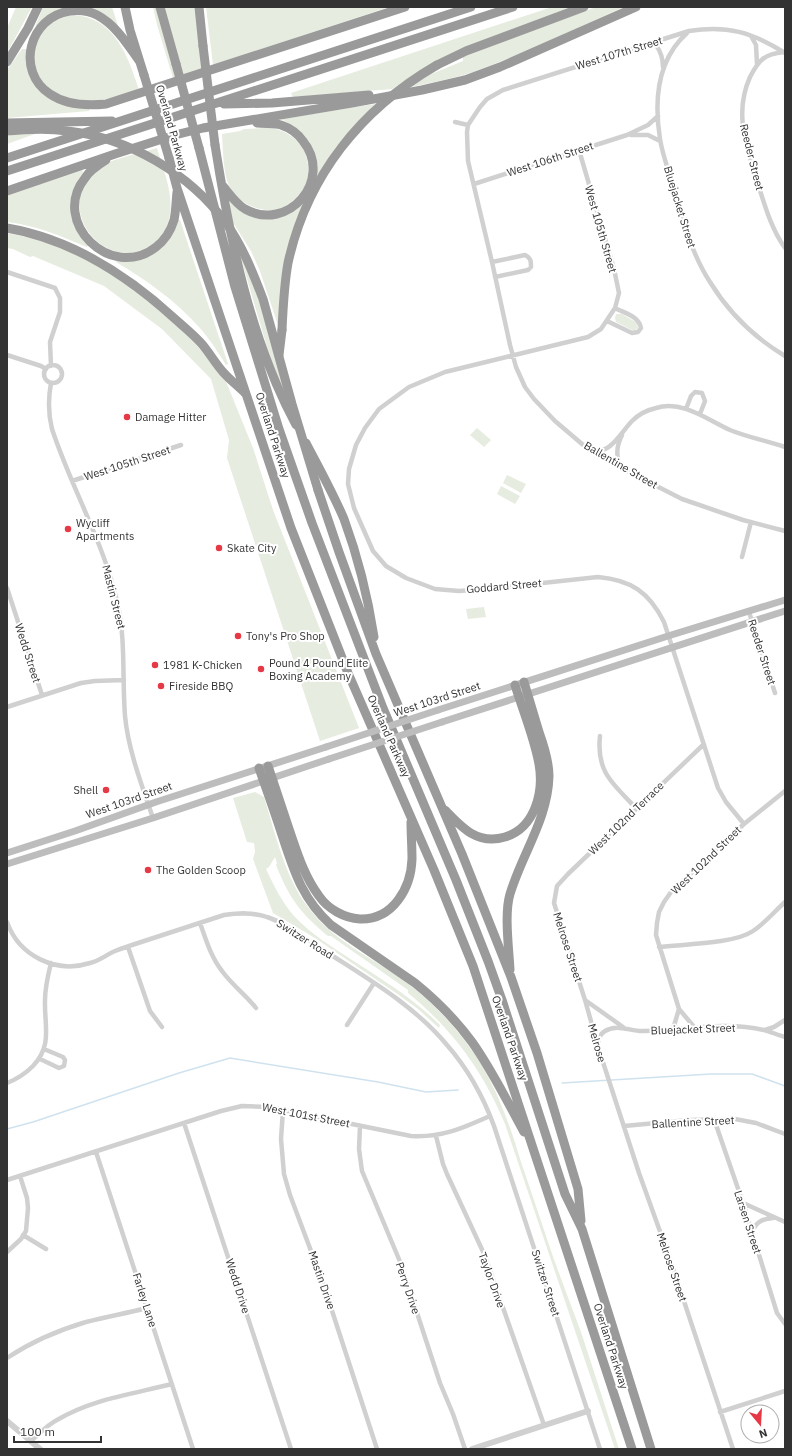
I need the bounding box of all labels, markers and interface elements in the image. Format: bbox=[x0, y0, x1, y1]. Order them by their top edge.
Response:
street label: West 107th Street bbox=[574, 33, 664, 73]
street label: Overland Parkway bbox=[153, 83, 191, 173]
street label: Reeder Street bbox=[737, 122, 767, 192]
street label: West 106th Street bbox=[505, 138, 595, 180]
street label: Bluejacket Street bbox=[661, 164, 699, 250]
street label: West 105th Street bbox=[582, 184, 620, 274]
street label: Overland Parkway bbox=[253, 390, 294, 480]
place label: Damage Hitter bbox=[135, 410, 206, 424]
marker: Damage Hitter bbox=[122, 412, 132, 422]
street label: Ballentine Street bbox=[582, 438, 661, 492]
street label: West 105th Street bbox=[82, 442, 172, 484]
place label: Wycliff Apartments bbox=[76, 516, 134, 543]
marker: Wycliff Apartments bbox=[63, 524, 73, 534]
place label: Skate City bbox=[227, 541, 277, 555]
marker: Skate City bbox=[214, 543, 224, 553]
street label: Mastin Street bbox=[99, 563, 129, 631]
street label: Goddard Street bbox=[466, 576, 542, 596]
street label: Reeder Street bbox=[745, 617, 779, 687]
street label: Wedd Street bbox=[12, 622, 44, 684]
place label: Tony's Pro Shop bbox=[246, 629, 325, 643]
marker: Tony's Pro Shop bbox=[233, 631, 243, 641]
place label: Pound 4 Pound Elite Boxing Academy bbox=[269, 656, 368, 683]
place label: 1981 K-Chicken bbox=[163, 658, 242, 672]
marker: 1981 K-Chicken bbox=[150, 660, 160, 670]
marker: Pound 4 Pound Elite Boxing Academy bbox=[256, 664, 266, 674]
street label: West 103rd Street bbox=[392, 678, 482, 720]
place label: Fireside BBQ bbox=[169, 679, 233, 693]
marker: Fireside BBQ bbox=[156, 681, 166, 691]
street label: Overland Parkway bbox=[364, 692, 414, 780]
street label: West 102nd Terrace bbox=[585, 778, 667, 858]
street label: West 103rd Street bbox=[84, 779, 174, 821]
place label: Shell bbox=[73, 783, 98, 797]
marker: Shell bbox=[101, 785, 111, 795]
street label: West 102nd Street bbox=[668, 823, 744, 897]
place label: The Golden Scoop bbox=[156, 863, 246, 877]
marker: The Golden Scoop bbox=[143, 865, 153, 875]
street label: Melrose Street bbox=[550, 910, 586, 984]
street label: Switzer Road bbox=[274, 916, 336, 962]
street label: Overland Parkway bbox=[489, 994, 531, 1083]
street label: Bluejacket Street bbox=[650, 1021, 736, 1037]
street label: Melrose bbox=[585, 1022, 609, 1064]
street label: West 101st Street bbox=[261, 1100, 351, 1130]
street label: Ballentine Street bbox=[651, 1113, 735, 1131]
street label: Larsen Street bbox=[731, 1189, 765, 1256]
street label: Melrose Street bbox=[654, 1231, 690, 1304]
street label: Switzer Street bbox=[529, 1248, 563, 1318]
street label: Mastin Drive bbox=[305, 1249, 339, 1311]
street label: Taylor Drive bbox=[475, 1250, 509, 1310]
street label: Wedd Drive bbox=[223, 1257, 253, 1315]
street label: Perry Drive bbox=[393, 1260, 423, 1316]
street label: Farley Lane bbox=[130, 1271, 160, 1329]
street label: Overland Parkway bbox=[591, 1301, 632, 1391]
north arrow bbox=[740, 1404, 780, 1444]
scale bar bbox=[14, 1418, 101, 1444]
text: 100 m bbox=[20, 1424, 55, 1439]
text: N bbox=[757, 1426, 769, 1441]

